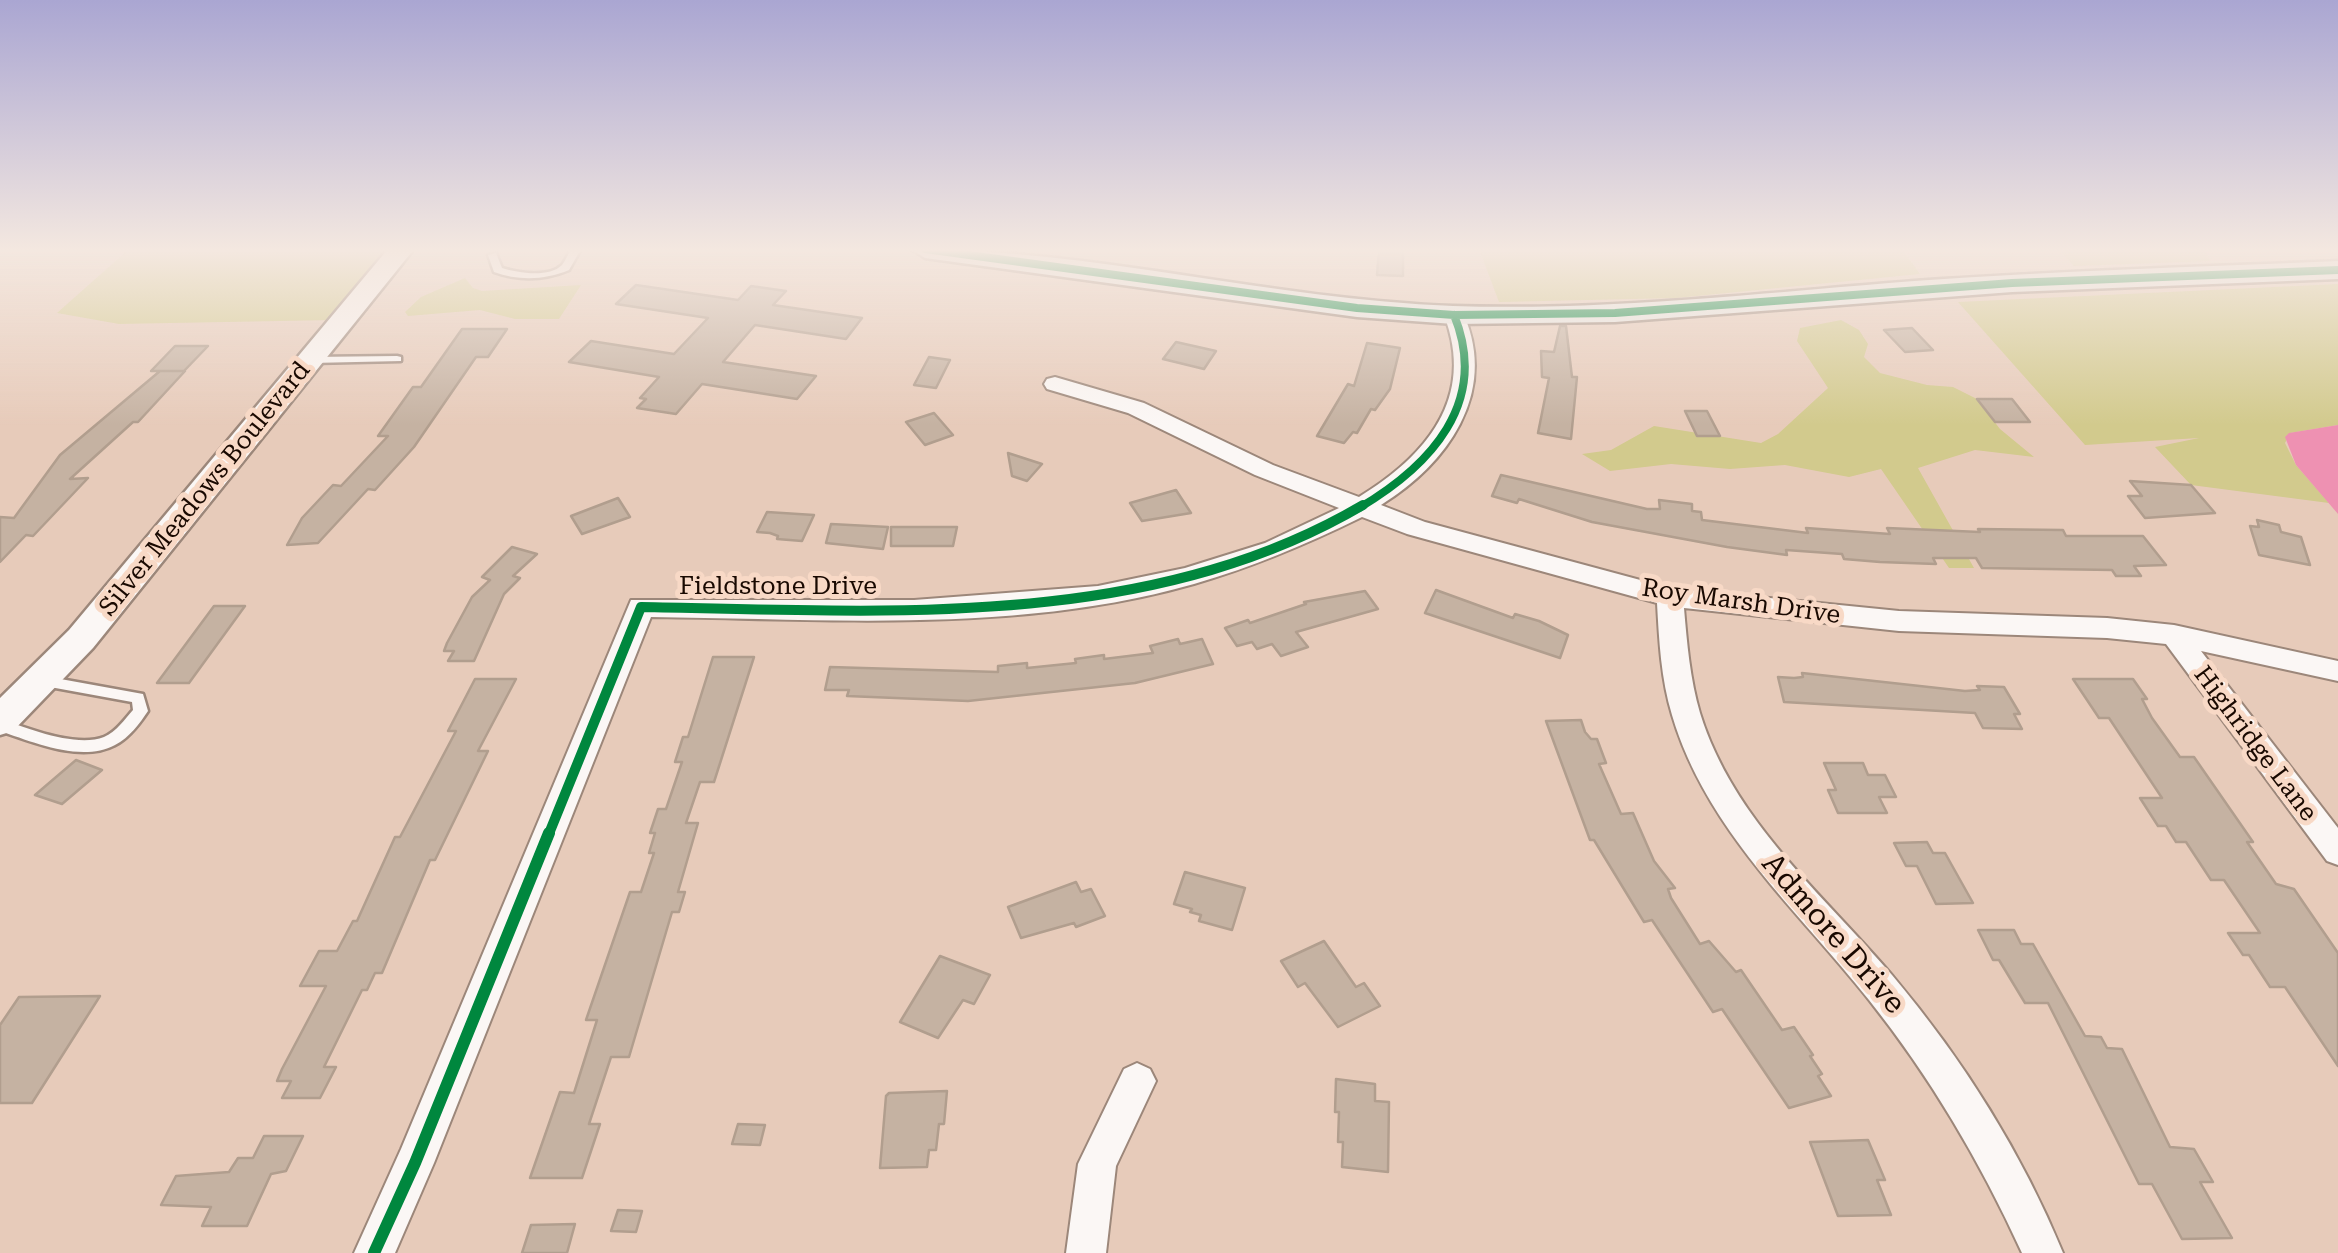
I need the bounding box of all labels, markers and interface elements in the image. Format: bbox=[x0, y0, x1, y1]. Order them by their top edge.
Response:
street label: Silver Meadows Boulevard bbox=[93, 356, 317, 622]
street label: Fieldstone Drive bbox=[679, 572, 877, 602]
street label: Roy Marsh Drive bbox=[1640, 573, 1842, 631]
street label: Highridge Lane bbox=[2187, 661, 2323, 827]
street label: Admore Drive bbox=[1754, 847, 1912, 1021]

